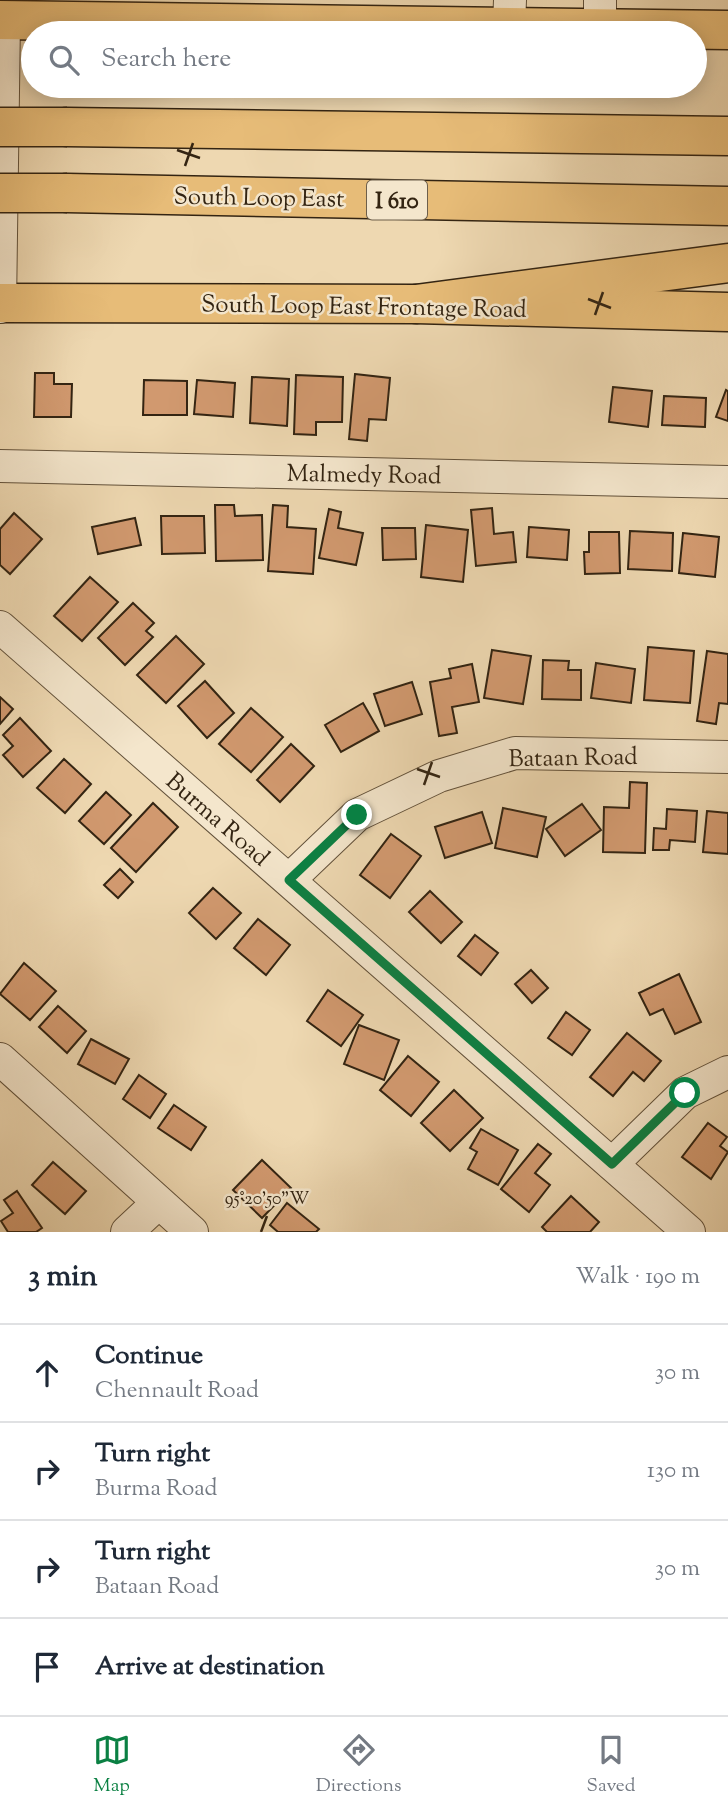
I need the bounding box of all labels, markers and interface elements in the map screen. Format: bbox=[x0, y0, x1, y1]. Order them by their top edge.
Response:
search box bbox=[21, 21, 707, 98]
icon: search bbox=[45, 41, 83, 79]
text: Search here bbox=[101, 41, 231, 78]
street label: South Loop East bbox=[173, 181, 345, 217]
road number: I 610 bbox=[367, 181, 427, 220]
street label: South Loop East Frontage Road bbox=[201, 288, 528, 328]
street label: Malmedy Road bbox=[286, 458, 442, 494]
street label: Bataan Road bbox=[508, 741, 639, 777]
street label: Burma Road bbox=[157, 766, 276, 876]
route end bbox=[341, 799, 372, 830]
route start bbox=[669, 1077, 700, 1108]
text: 95°20'50"W bbox=[225, 1187, 309, 1213]
text: 3 min bbox=[28, 1256, 98, 1299]
text: Walk · 190 m bbox=[576, 1261, 700, 1294]
text: Continue bbox=[95, 1338, 203, 1375]
icon: ahead bbox=[28, 1354, 66, 1392]
text: 30 m bbox=[655, 1357, 700, 1390]
text: Chennault Road bbox=[95, 1375, 259, 1408]
text: Turn right bbox=[95, 1436, 210, 1473]
icon: right bbox=[28, 1452, 66, 1490]
text: 130 m bbox=[647, 1455, 700, 1488]
text: Burma Road bbox=[95, 1473, 218, 1506]
text: Turn right bbox=[95, 1534, 210, 1571]
icon: right bbox=[28, 1550, 66, 1588]
text: 30 m bbox=[655, 1553, 700, 1586]
text: Bataan Road bbox=[95, 1571, 219, 1604]
icon: arrive bbox=[28, 1648, 66, 1686]
text: Arrive at destination bbox=[95, 1649, 325, 1686]
tab: Map bbox=[93, 1731, 131, 1800]
tab: Directions bbox=[316, 1731, 401, 1800]
tab: Saved bbox=[587, 1731, 635, 1800]

